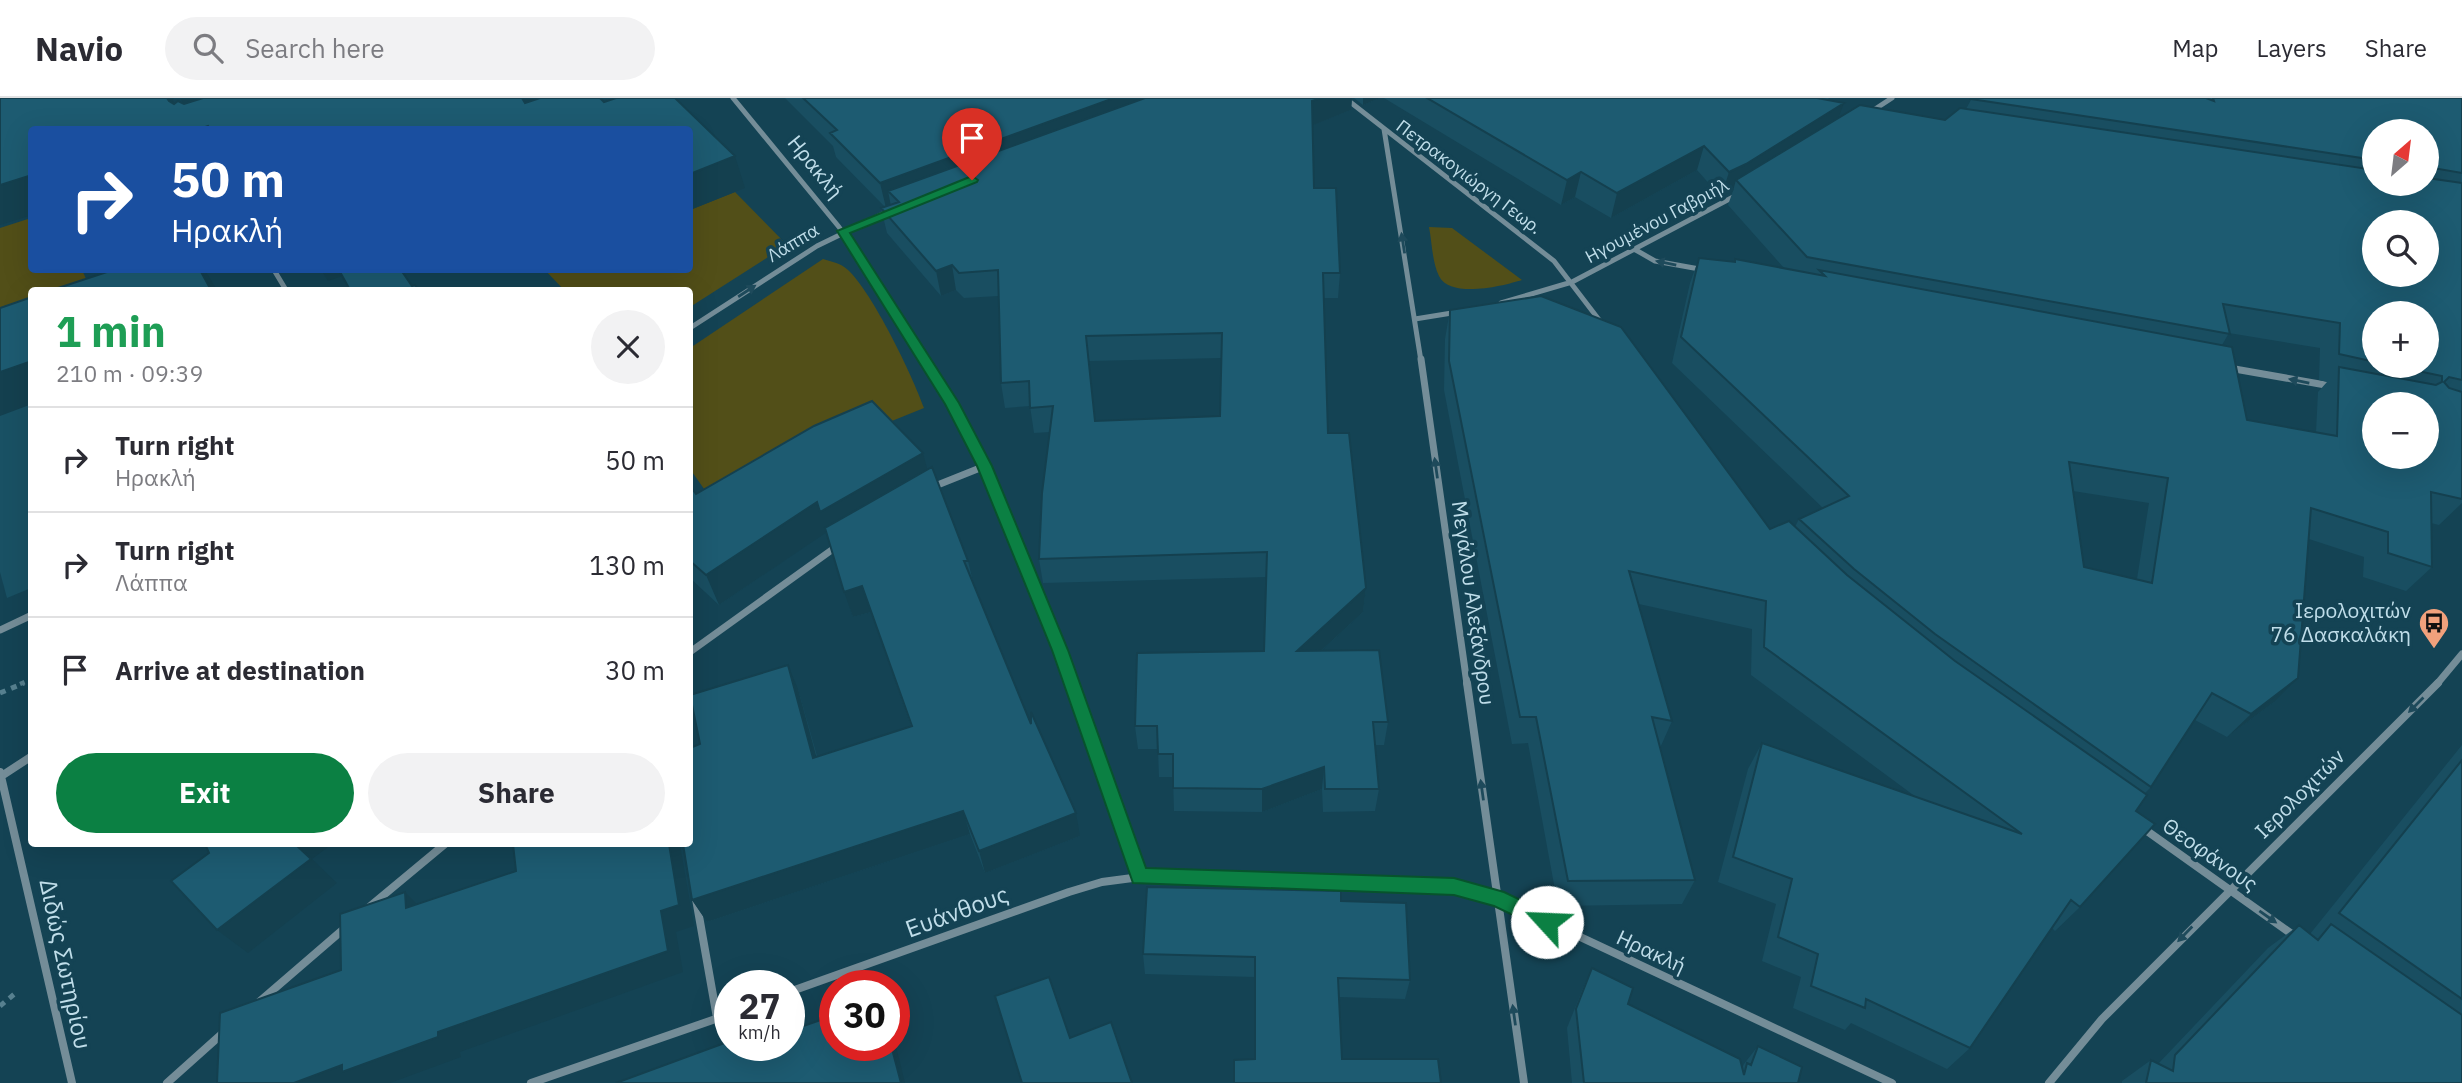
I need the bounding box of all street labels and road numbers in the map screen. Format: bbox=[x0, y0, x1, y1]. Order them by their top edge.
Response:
street label: Πετρακογιώργη Γεωρ. bbox=[1392, 114, 1547, 239]
street label: Ηρακλή bbox=[782, 129, 850, 204]
street label: Ηγουμένου Γαβριήλ bbox=[1581, 173, 1733, 268]
street label: Λάππα bbox=[762, 218, 823, 267]
street label: Μεγάλου Αλεξάνδρου bbox=[1446, 499, 1502, 707]
street label: Ιερολοχιτών bbox=[2248, 742, 2350, 844]
street label: Θεοφάνους bbox=[2157, 811, 2264, 897]
street label: Διδώς Σωτηρίου bbox=[32, 876, 100, 1052]
street label: Ευάνθους bbox=[901, 878, 1013, 944]
street label: Ηρακλή bbox=[1612, 923, 1691, 979]

